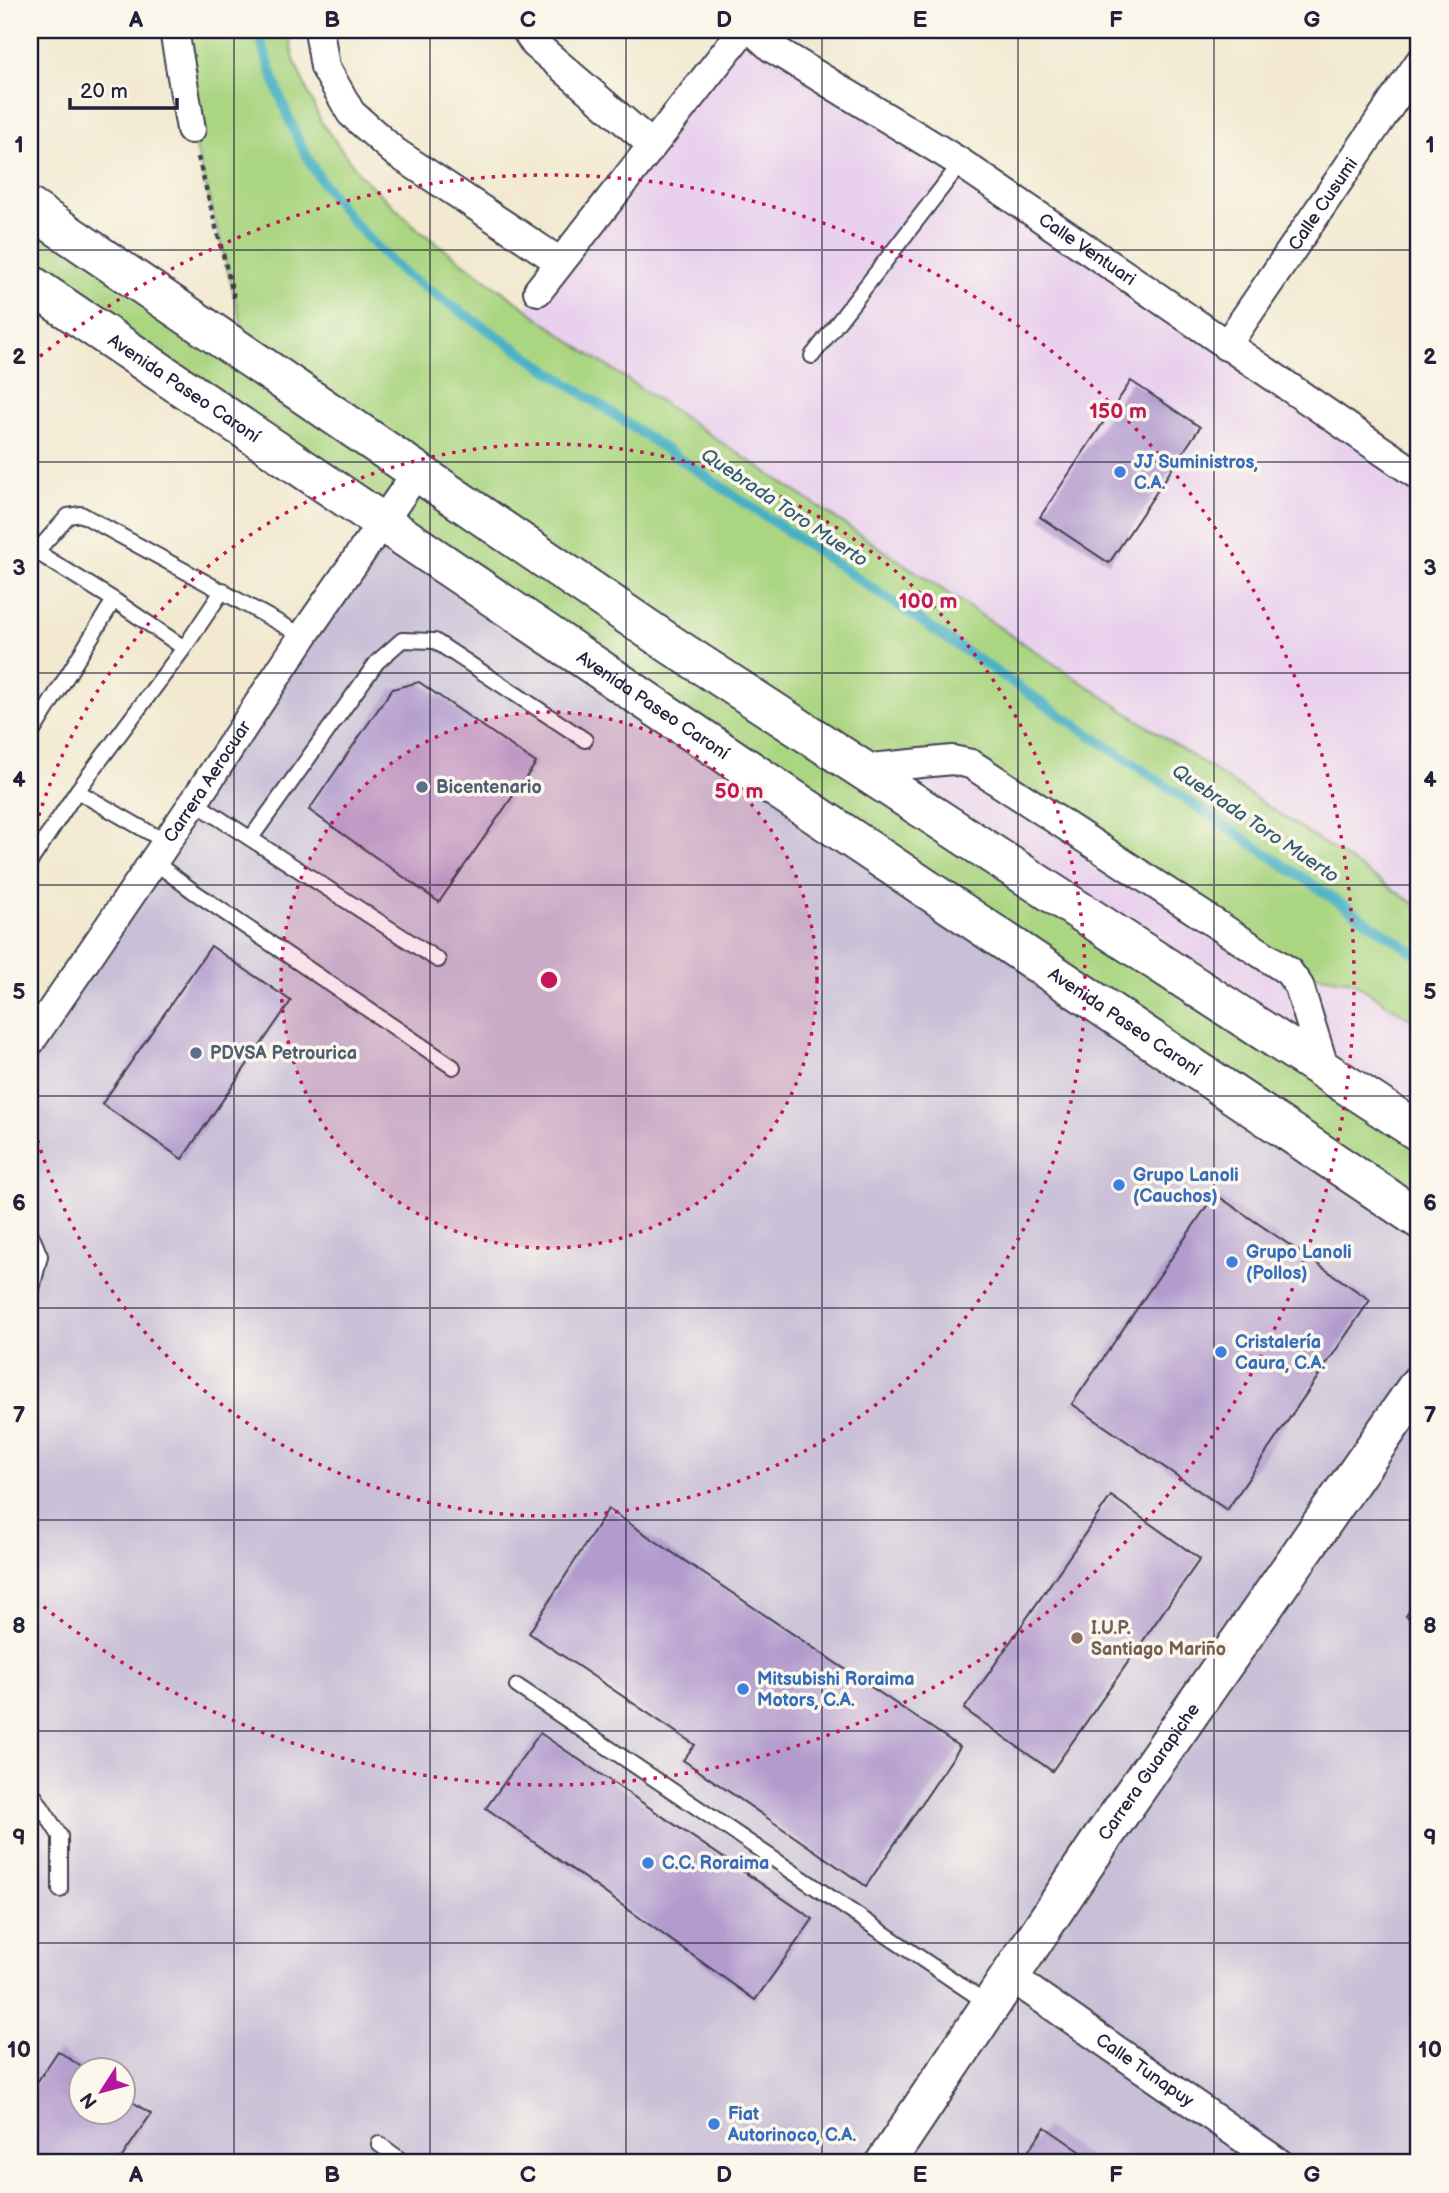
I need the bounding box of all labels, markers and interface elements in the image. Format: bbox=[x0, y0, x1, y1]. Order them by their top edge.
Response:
text: A bbox=[128, 6, 144, 34]
text: B bbox=[324, 6, 340, 34]
text: C bbox=[520, 6, 536, 34]
text: D bbox=[716, 6, 732, 34]
text: E bbox=[913, 6, 928, 34]
text: F bbox=[1109, 6, 1123, 34]
text: G bbox=[1304, 6, 1321, 34]
scale bar bbox=[70, 66, 177, 110]
text: 20 m bbox=[80, 79, 128, 104]
text: 1 bbox=[14, 131, 24, 159]
text: 1 bbox=[1425, 131, 1435, 159]
street label: Calle Cusumi bbox=[1284, 154, 1362, 254]
street label: Calle Ventuari bbox=[1035, 209, 1140, 290]
street label: Avenida Paseo Caroní bbox=[104, 329, 265, 447]
text: 2 bbox=[12, 343, 26, 371]
text: 2 bbox=[1423, 343, 1437, 371]
text: 150 m bbox=[1089, 399, 1147, 424]
water label: Quebrada Toro Muerto bbox=[696, 444, 872, 572]
place label: JJ Suministros, C.A. bbox=[1134, 452, 1258, 494]
marker: JJ Suministros, C.A. bbox=[1112, 464, 1128, 480]
text: 3 bbox=[12, 554, 26, 582]
text: 3 bbox=[1423, 554, 1437, 582]
text: 100 m bbox=[899, 589, 957, 614]
street label: Avenida Paseo Caroní bbox=[573, 646, 734, 764]
street label: Carrera Aerocuar bbox=[159, 716, 255, 846]
water label: Quebrada Toro Muerto bbox=[1167, 760, 1343, 888]
text: 4 bbox=[12, 766, 26, 794]
text: 4 bbox=[1423, 766, 1437, 794]
place label: Bicentenario bbox=[436, 777, 542, 798]
marker: Bicentenario bbox=[414, 779, 430, 795]
text: 50 m bbox=[715, 779, 763, 804]
street label: Avenida Paseo Caroní bbox=[1045, 963, 1205, 1081]
centre of rings bbox=[537, 968, 561, 992]
text: 5 bbox=[12, 978, 26, 1006]
text: 5 bbox=[1423, 978, 1437, 1006]
place label: PDVSA Petrourica bbox=[210, 1043, 357, 1064]
marker: PDVSA Petrourica bbox=[188, 1045, 204, 1061]
place label: Grupo Lanoli (Cauchos) bbox=[1133, 1165, 1239, 1207]
marker: Grupo Lanoli (Cauchos) bbox=[1111, 1177, 1127, 1193]
text: 6 bbox=[12, 1189, 26, 1217]
text: 6 bbox=[1423, 1189, 1437, 1217]
place label: Grupo Lanoli (Pollos) bbox=[1246, 1242, 1352, 1284]
marker: Grupo Lanoli (Pollos) bbox=[1224, 1254, 1240, 1270]
place label: Cristalería Caura, C.A. bbox=[1235, 1332, 1326, 1374]
marker: Cristalería Caura, C.A. bbox=[1213, 1344, 1229, 1360]
text: 7 bbox=[13, 1401, 26, 1429]
text: 7 bbox=[1424, 1401, 1437, 1429]
text: 8 bbox=[12, 1612, 26, 1640]
text: 8 bbox=[1423, 1612, 1437, 1640]
place label: I.U.P. Santiago Mariño bbox=[1091, 1618, 1226, 1660]
marker: I.U.P. Santiago Mariño bbox=[1069, 1630, 1085, 1646]
place label: Mitsubishi Roraima Motors, C.A. bbox=[757, 1669, 915, 1711]
marker: Mitsubishi Roraima Motors, C.A. bbox=[735, 1681, 751, 1697]
street label: Carrera Guarapiche bbox=[1094, 1699, 1204, 1844]
text: 9 bbox=[12, 1824, 26, 1852]
text: 9 bbox=[1423, 1824, 1437, 1852]
place label: C.C. Roraima bbox=[662, 1853, 769, 1874]
marker: C.C. Roraima bbox=[640, 1855, 656, 1871]
street label: Calle Tunapuy bbox=[1092, 2029, 1199, 2112]
text: 10 bbox=[7, 2036, 31, 2064]
text: 10 bbox=[1418, 2036, 1442, 2064]
north arrow bbox=[66, 2056, 136, 2126]
text: N bbox=[76, 2088, 103, 2113]
place label: Fiat Autorinoco, C.A. bbox=[727, 2104, 856, 2146]
marker: Fiat Autorinoco, C.A. bbox=[706, 2116, 722, 2132]
text: A bbox=[128, 2161, 144, 2189]
text: B bbox=[324, 2161, 340, 2189]
text: C bbox=[520, 2161, 536, 2189]
text: D bbox=[716, 2161, 732, 2189]
text: E bbox=[913, 2161, 928, 2189]
text: F bbox=[1109, 2161, 1123, 2189]
text: G bbox=[1304, 2161, 1321, 2189]

